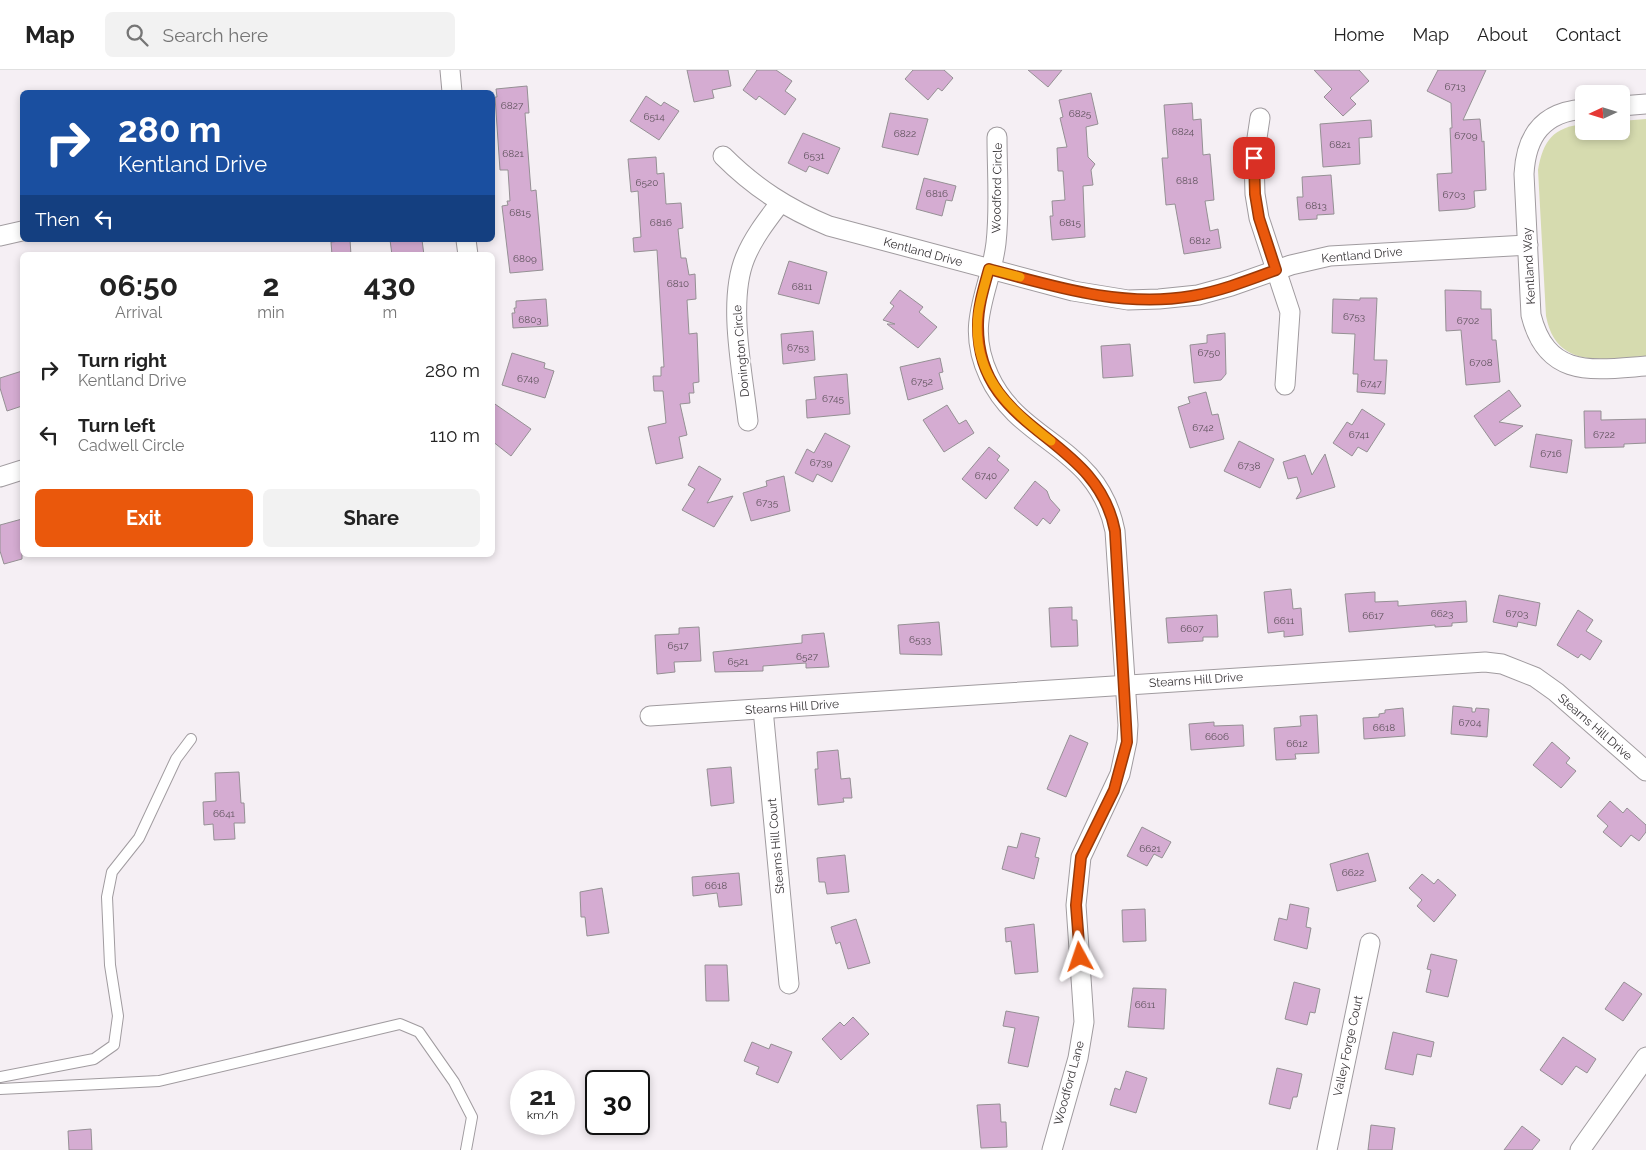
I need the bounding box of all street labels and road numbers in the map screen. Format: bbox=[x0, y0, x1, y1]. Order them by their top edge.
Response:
street label: Woodford Circle bbox=[989, 143, 1005, 233]
street label: Kentland Way bbox=[1520, 227, 1538, 305]
street label: Kentland Drive bbox=[882, 235, 964, 269]
street label: Kentland Drive bbox=[1321, 244, 1403, 266]
street label: Donington Circle bbox=[730, 304, 752, 398]
street label: Stearns Hill Drive bbox=[1149, 670, 1243, 690]
street label: Stearns Hill Drive bbox=[1555, 691, 1635, 763]
street label: Stearns Hill Drive bbox=[745, 697, 839, 717]
street label: Stearns Hill Court bbox=[765, 797, 787, 895]
street label: Valley Forge Court bbox=[1330, 994, 1366, 1098]
street label: Woodford Lane bbox=[1051, 1039, 1087, 1127]

